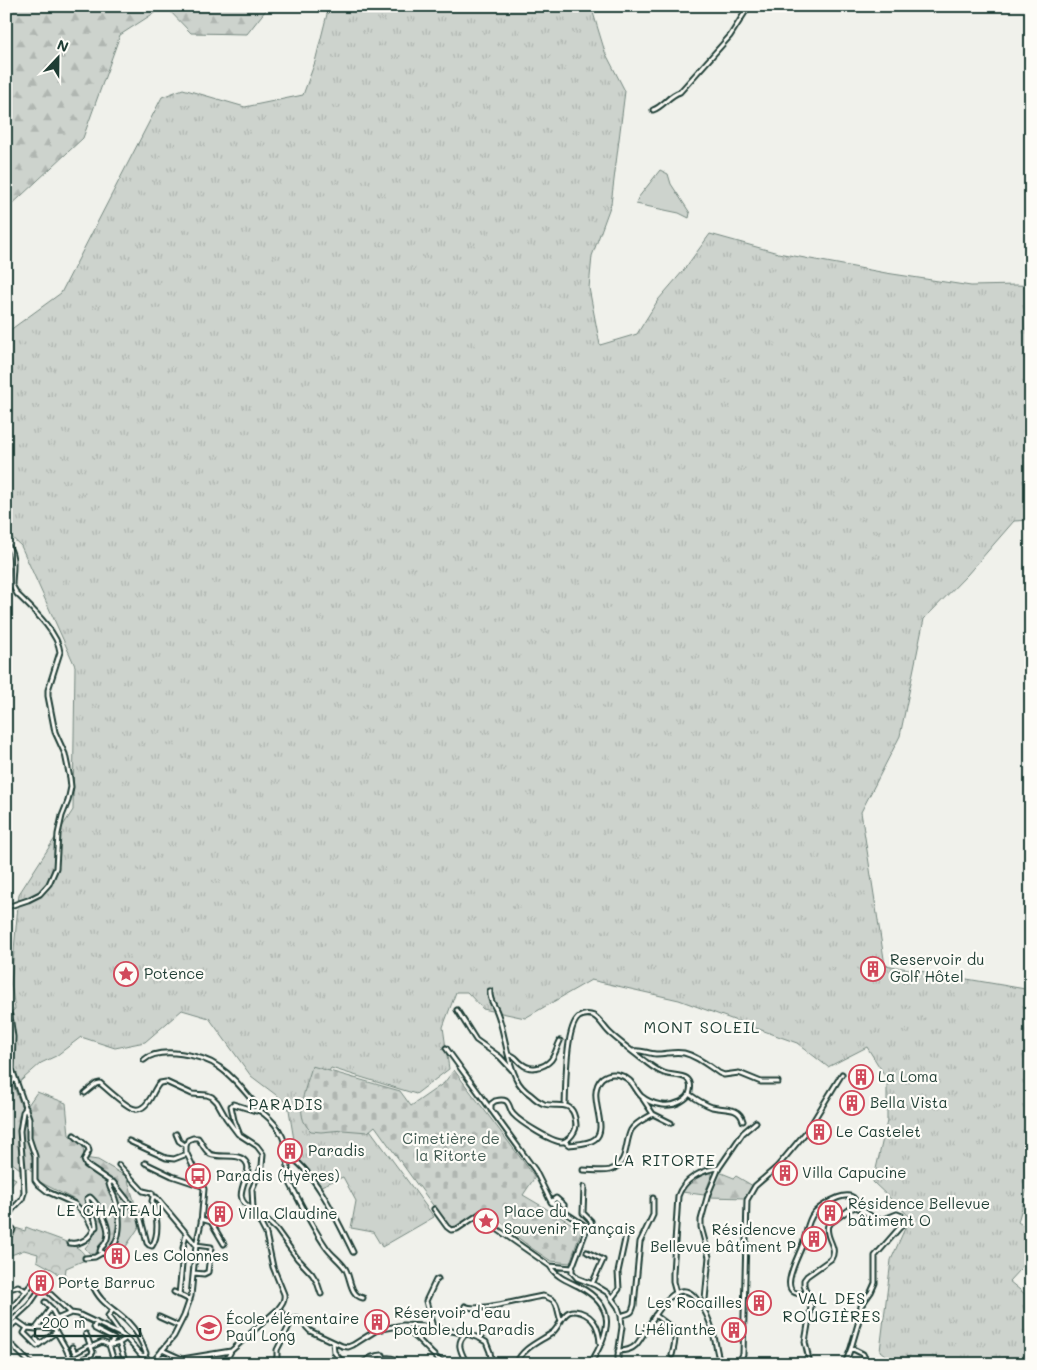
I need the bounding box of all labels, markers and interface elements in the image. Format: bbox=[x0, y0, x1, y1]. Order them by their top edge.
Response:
north arrow bbox=[32, 32, 82, 82]
text: N bbox=[55, 35, 72, 56]
place label: Reservoir du Golf Hôtel bbox=[890, 949, 984, 986]
building icon: Reservoir du Golf Hôtel bbox=[860, 956, 886, 982]
place icon: Potence bbox=[113, 961, 139, 987]
place label: Potence bbox=[144, 963, 204, 983]
district label: MONT SOLEIL bbox=[644, 1016, 760, 1037]
building icon: La Loma bbox=[848, 1064, 874, 1090]
place label: La Loma bbox=[878, 1066, 938, 1086]
building icon: Bella Vista bbox=[839, 1090, 865, 1116]
place label: Bella Vista bbox=[870, 1092, 948, 1112]
district label: PARADIS bbox=[249, 1093, 323, 1114]
building icon: Le Castelet bbox=[806, 1119, 832, 1145]
place label: Le Castelet bbox=[836, 1121, 921, 1141]
park label: Cimetière de la Ritorte bbox=[402, 1128, 500, 1165]
building icon: Paradis bbox=[277, 1138, 303, 1164]
place label: Paradis bbox=[308, 1140, 365, 1160]
district label: LA RITORTE bbox=[614, 1149, 716, 1170]
building icon: Villa Capucine bbox=[772, 1160, 798, 1186]
place label: Villa Capucine bbox=[802, 1162, 906, 1182]
bus stop icon: Paradis (Hyères) bbox=[185, 1163, 211, 1189]
place label: Paradis (Hyères) bbox=[216, 1165, 340, 1185]
place label: Résidence Bellevue bâtiment O bbox=[848, 1193, 990, 1230]
district label: LE CHATEAU bbox=[57, 1199, 163, 1220]
building icon: Résidence Bellevue bâtiment O bbox=[817, 1200, 843, 1226]
building icon: Villa Claudine bbox=[207, 1201, 233, 1227]
place label: Place du Souvenir Français bbox=[504, 1201, 636, 1238]
place label: Villa Claudine bbox=[238, 1203, 338, 1223]
place icon: Place du Souvenir Français bbox=[473, 1208, 499, 1234]
place label: Résidencve Bellevue bâtiment P bbox=[650, 1219, 796, 1256]
building icon: Résidencve Bellevue bâtiment P bbox=[801, 1226, 827, 1252]
building icon: Les Colonnes bbox=[104, 1243, 130, 1269]
place label: Les Colonnes bbox=[134, 1245, 229, 1265]
building icon: Porte Barruc bbox=[28, 1270, 54, 1296]
place label: Porte Barruc bbox=[58, 1272, 155, 1292]
district label: VAL DES ROUGIÈRES bbox=[782, 1287, 882, 1326]
building icon: Les Rocailles bbox=[746, 1290, 772, 1316]
place label: Les Rocailles bbox=[647, 1292, 742, 1312]
place label: Réservoir d'eau potable du Paradis bbox=[394, 1302, 535, 1339]
scale bar bbox=[35, 1305, 140, 1337]
place label: École élémentaire Paul Long bbox=[226, 1308, 359, 1345]
building icon: Réservoir d'eau potable du Paradis bbox=[364, 1309, 390, 1335]
text: 200 m bbox=[42, 1312, 86, 1332]
school or university icon: École élémentaire Paul Long bbox=[196, 1315, 222, 1341]
building icon: L'Hélianthe bbox=[721, 1317, 747, 1343]
place label: L'Hélianthe bbox=[634, 1319, 716, 1339]

